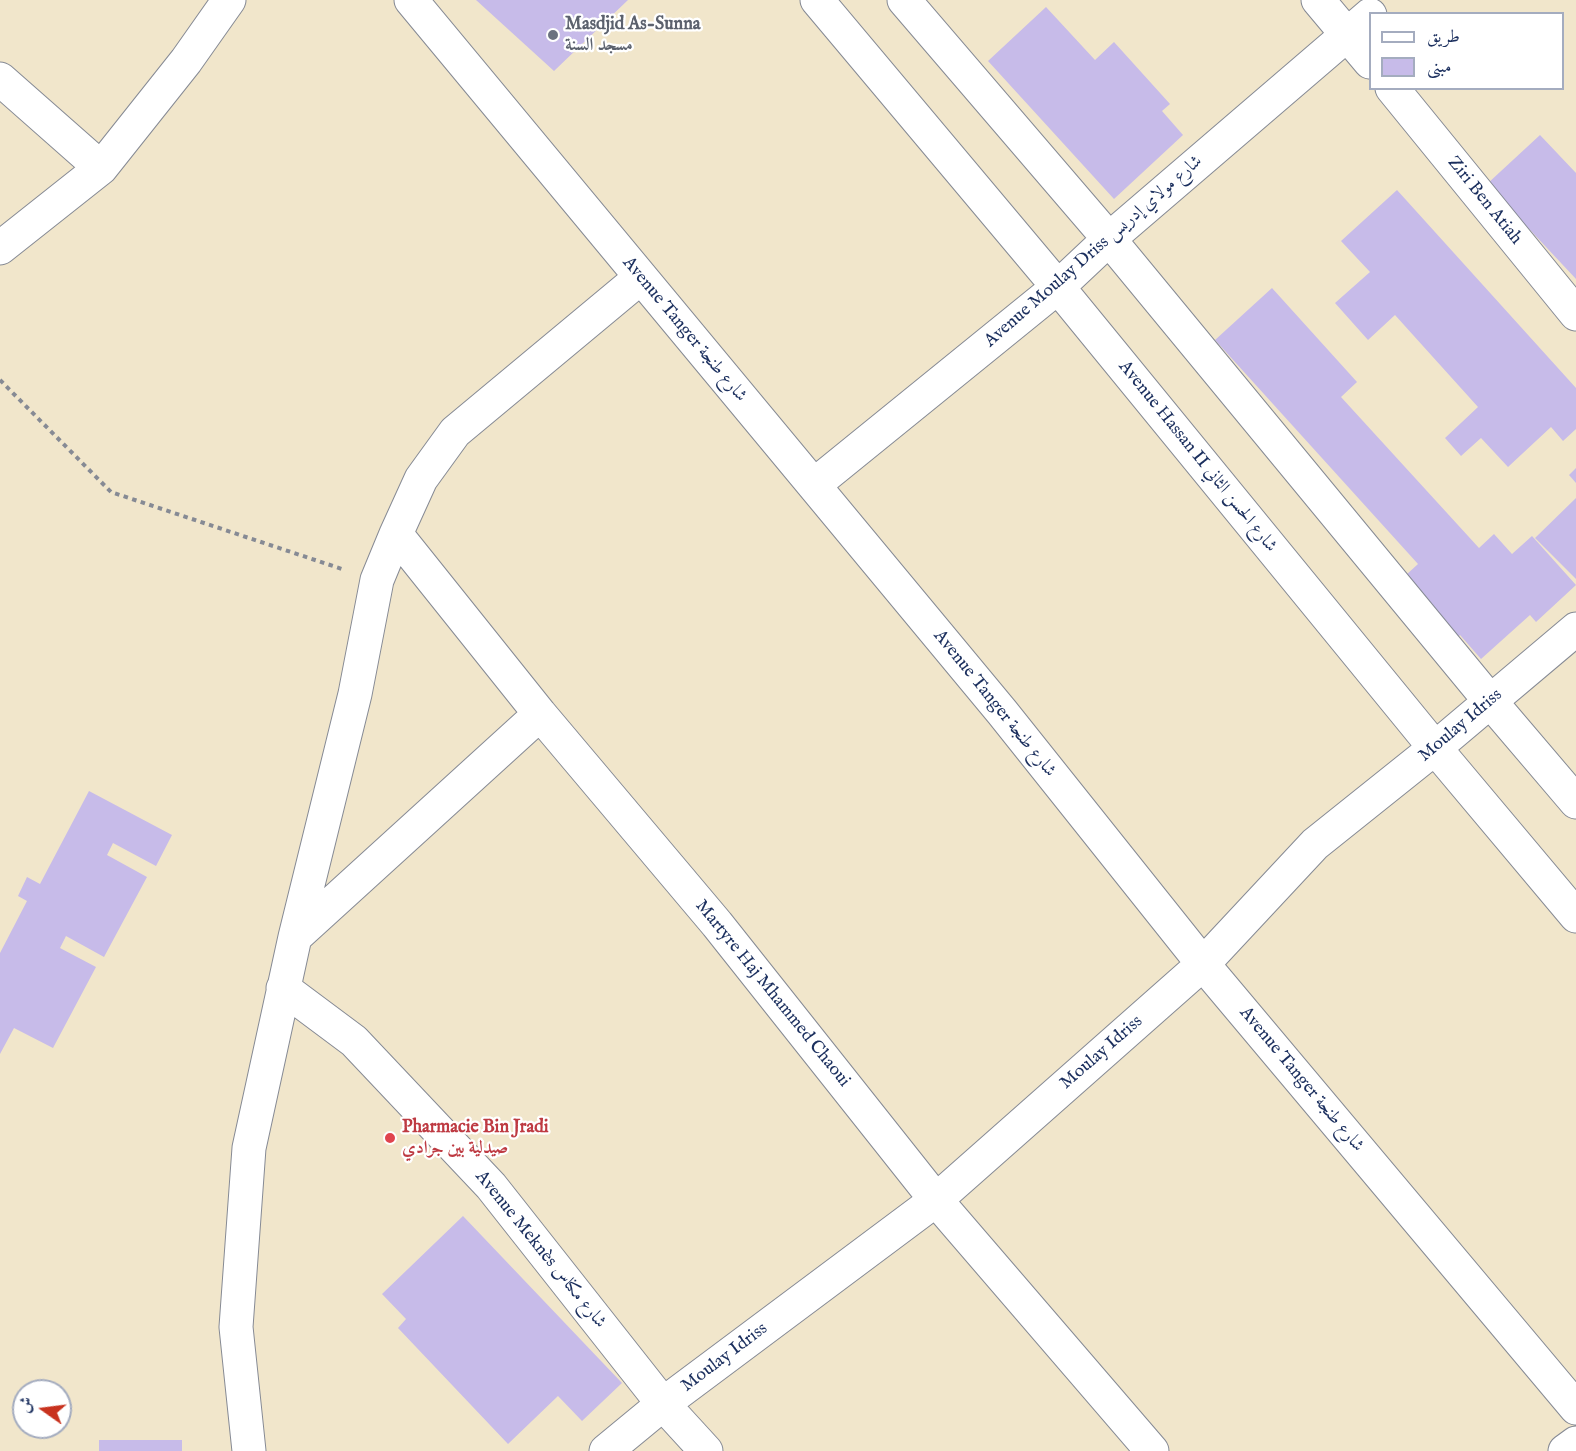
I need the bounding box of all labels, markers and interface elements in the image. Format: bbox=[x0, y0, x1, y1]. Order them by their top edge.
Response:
legend bbox=[1369, 12, 1564, 90]
place label: Masdjid As-Sunna مسجد السنة bbox=[565, 14, 701, 57]
text: طريق bbox=[1427, 26, 1460, 49]
marker: Masdjid As-Sunna مسجد السنة bbox=[546, 28, 560, 42]
text: مبنى bbox=[1427, 56, 1452, 79]
street label: Avenue Moulay Driss شارع مولاي إدريس bbox=[981, 151, 1207, 353]
street label: Ziri Ben Atiah bbox=[1442, 153, 1526, 249]
street label: Avenue Tanger شارع طنجة bbox=[617, 253, 751, 407]
street label: Avenue Hassan II شارع الحسن الثاني bbox=[1113, 357, 1281, 557]
street label: Avenue Tanger شارع طنجة bbox=[928, 626, 1060, 782]
street label: Moulay Idriss bbox=[1415, 685, 1507, 767]
street label: Martyre Haj Mhammed Chaoui bbox=[690, 896, 854, 1092]
street label: Avenue Tanger شارع طنجة bbox=[1234, 1003, 1368, 1157]
street label: Moulay Idriss bbox=[1056, 1011, 1148, 1095]
place label: Pharmacie Bin Jradi صيدلية بين جرادي bbox=[402, 1117, 549, 1160]
marker: Pharmacie Bin Jradi صيدلية بين جرادي bbox=[383, 1131, 397, 1145]
street label: Avenue Meknès شارع مكناس bbox=[470, 1167, 610, 1333]
street label: Moulay Idriss bbox=[678, 1319, 772, 1397]
north arrow bbox=[12, 1379, 72, 1439]
text: ش bbox=[15, 1395, 38, 1415]

